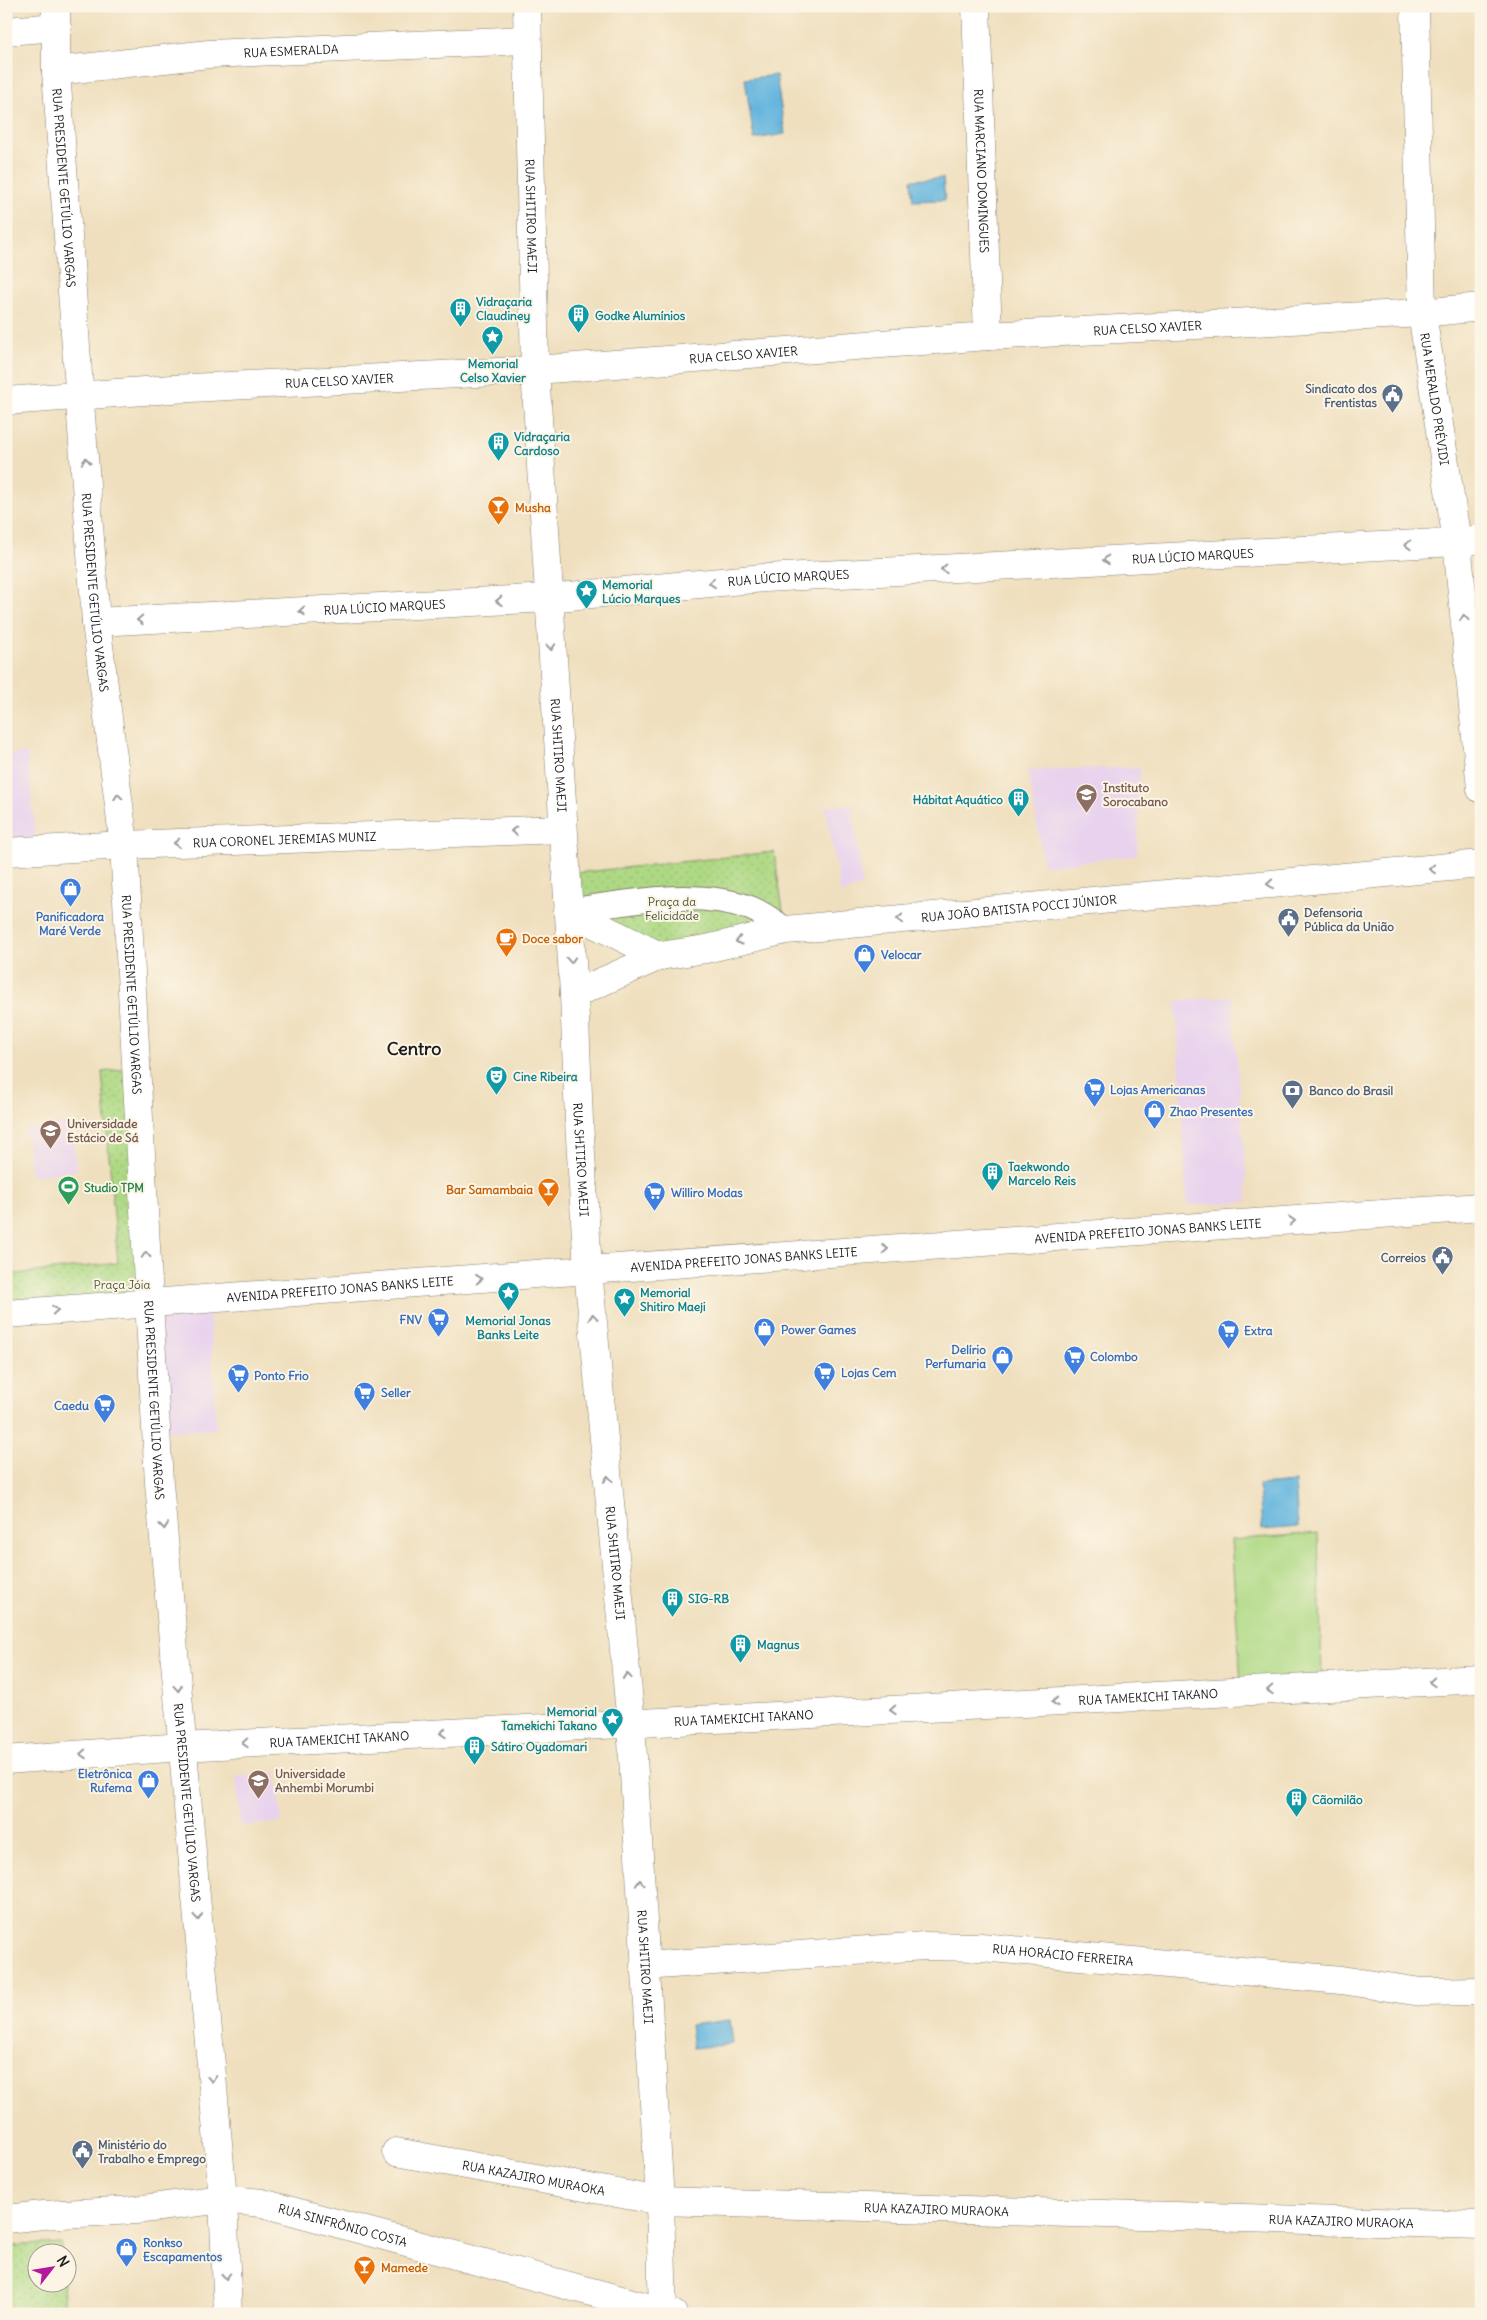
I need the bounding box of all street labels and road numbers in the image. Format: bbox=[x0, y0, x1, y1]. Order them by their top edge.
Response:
street label: RUA ESMERALDA bbox=[243, 41, 339, 60]
street label: RUA PRESIDENTE GETÚLIO VARGAS bbox=[50, 88, 79, 288]
street label: RUA MARCIANO DOMINGUES bbox=[972, 88, 992, 254]
street label: RUA SHITIRO MAEJI bbox=[523, 159, 540, 273]
street label: RUA CELSO XAVIER bbox=[1093, 317, 1203, 338]
street label: RUA MERALDO PRÉVIDI bbox=[1418, 332, 1453, 466]
street label: RUA CELSO XAVIER bbox=[689, 343, 799, 366]
street label: RUA CELSO XAVIER bbox=[285, 370, 394, 391]
street label: RUA PRESIDENTE GETÚLIO VARGAS bbox=[79, 492, 112, 693]
street label: RUA LÚCIO MARQUES bbox=[1132, 545, 1254, 566]
street label: RUA LÚCIO MARQUES bbox=[727, 566, 850, 589]
street label: RUA LÚCIO MARQUES bbox=[323, 596, 446, 617]
street label: RUA SHITIRO MAEJI bbox=[548, 698, 570, 813]
street label: RUA CORONEL JEREMIAS MUNIZ bbox=[193, 828, 377, 850]
street label: RUA JOÃO BATISTA POCCI JÚNIOR bbox=[920, 891, 1118, 925]
street label: RUA PRESIDENTE GETÚLIO VARGAS bbox=[119, 894, 145, 1095]
street label: RUA SHITIRO MAEJI bbox=[571, 1102, 592, 1217]
street label: AVENIDA PREFEITO JONAS BANKS LEITE bbox=[1034, 1215, 1262, 1246]
street label: AVENIDA PREFEITO JONAS BANKS LEITE bbox=[630, 1244, 858, 1274]
street label: AVENIDA PREFEITO JONAS BANKS LEITE bbox=[226, 1273, 454, 1305]
street label: RUA PRESIDENTE GETÚLIO VARGAS bbox=[141, 1300, 168, 1501]
street label: RUA SHITIRO MAEJI bbox=[603, 1505, 629, 1621]
street label: RUA TAMEKICHI TAKANO bbox=[1078, 1685, 1218, 1708]
street label: RUA PRESIDENTE GETÚLIO VARGAS bbox=[171, 1702, 204, 1903]
street label: RUA TAMEKICHI TAKANO bbox=[673, 1706, 814, 1729]
street label: RUA TAMEKICHI TAKANO bbox=[269, 1728, 410, 1750]
street label: RUA SHITIRO MAEJI bbox=[635, 1909, 657, 2024]
street label: RUA HORÁCIO FERREIRA bbox=[992, 1941, 1134, 1968]
street label: RUA KAZAJIRO MURAOKA bbox=[461, 2157, 607, 2198]
street label: RUA KAZAJIRO MURAOKA bbox=[864, 2199, 1009, 2219]
street label: RUA SINFRÔNIO COSTA bbox=[277, 2200, 409, 2249]
street label: RUA KAZAJIRO MURAOKA bbox=[1269, 2211, 1414, 2231]

